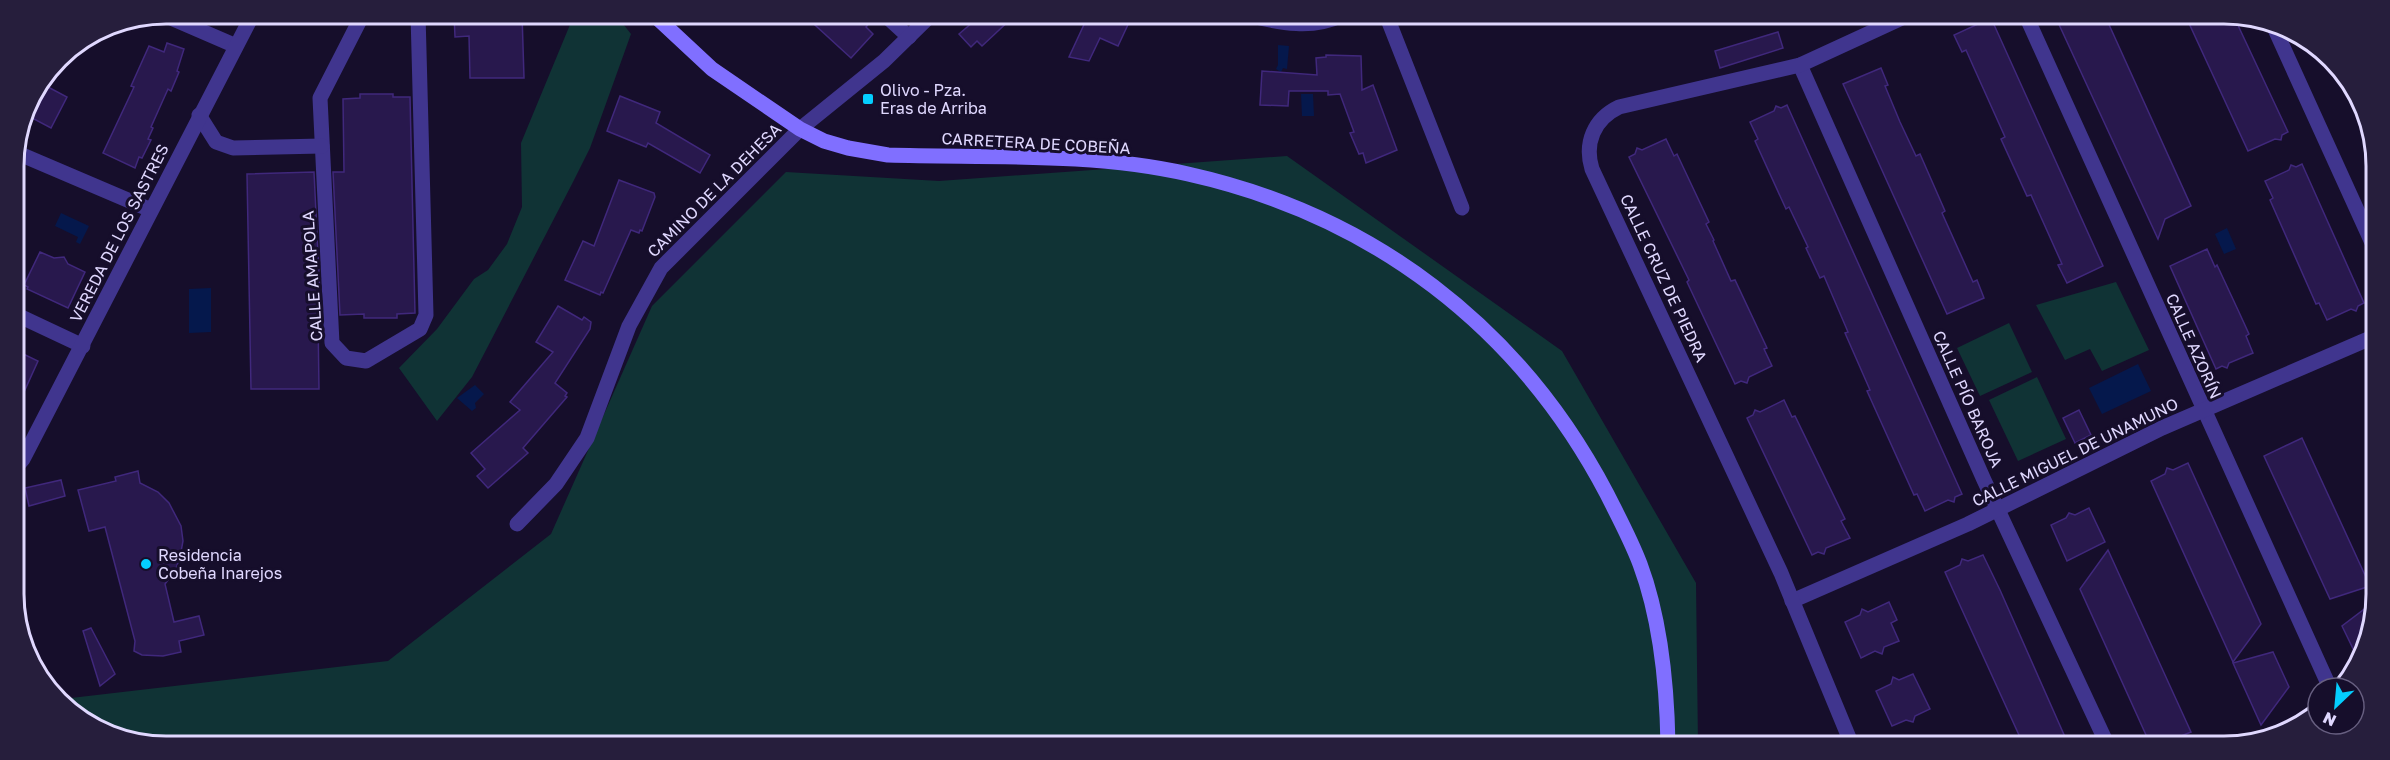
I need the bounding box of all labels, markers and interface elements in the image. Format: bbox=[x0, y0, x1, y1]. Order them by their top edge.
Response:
place label: Olivo - Pza. Eras de Arriba bbox=[880, 80, 987, 118]
marker: Olivo - Pza. Eras de Arriba bbox=[861, 92, 875, 106]
street label: CAMINO DE LA DEHESA bbox=[643, 119, 785, 261]
street label: CARRETERA DE COBEÑA bbox=[941, 128, 1131, 158]
street label: VEREDA DE LOS SASTRES bbox=[65, 140, 173, 326]
street label: CALLE CRUZ DE PIEDRA bbox=[1616, 191, 1712, 365]
street label: CALLE AMAPOLA bbox=[297, 210, 327, 342]
street label: CALLE AZORÍN bbox=[2162, 290, 2226, 402]
street label: CALLE PÍO BAROJA bbox=[1929, 328, 2007, 471]
street label: CALLE MIGUEL DE UNAMUNO bbox=[1969, 393, 2181, 511]
place label: Residencia Cobeña Inarejos bbox=[158, 545, 282, 583]
marker: Residencia Cobeña Inarejos bbox=[139, 557, 153, 571]
north arrow bbox=[2306, 676, 2366, 736]
text: N bbox=[2320, 708, 2339, 731]

